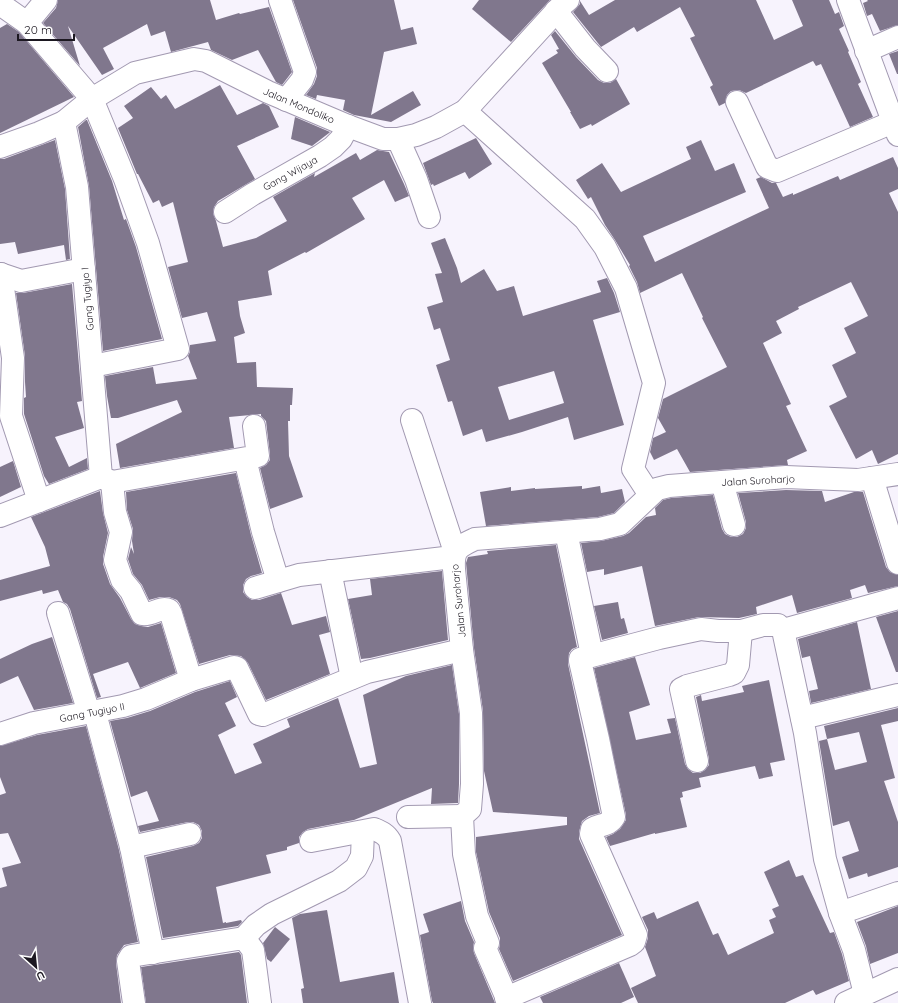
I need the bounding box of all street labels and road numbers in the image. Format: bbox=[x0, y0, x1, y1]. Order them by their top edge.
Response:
street label: Jalan Mondoliko bbox=[261, 85, 337, 126]
street label: Gang Wijaya bbox=[261, 153, 320, 194]
street label: Gang Tugiyo I bbox=[78, 267, 97, 331]
street label: Jalan Suroharjo bbox=[721, 472, 795, 489]
street label: Jalan Suroharjo bbox=[448, 564, 469, 638]
street label: Gang Tugiyo II bbox=[58, 700, 126, 725]

